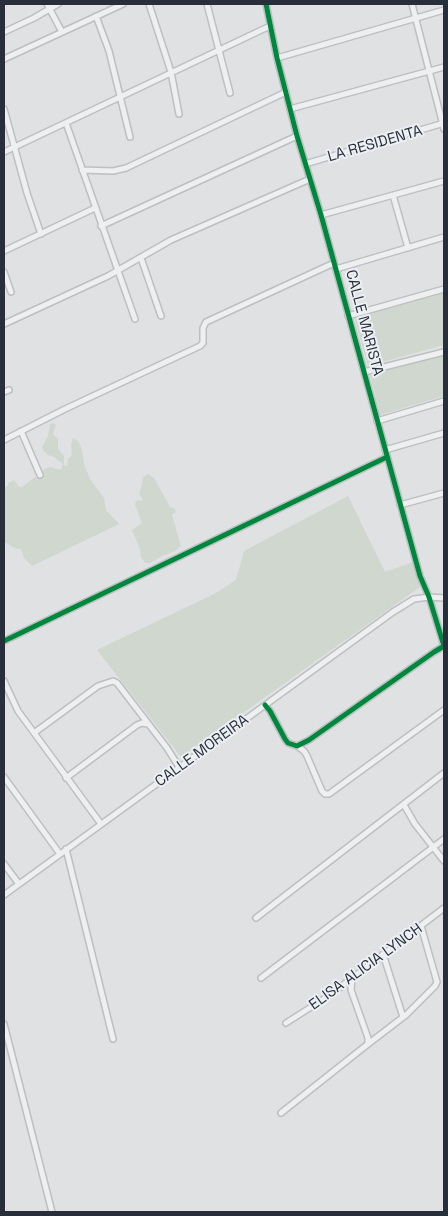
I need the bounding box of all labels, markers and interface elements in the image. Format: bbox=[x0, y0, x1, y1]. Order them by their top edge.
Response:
street label: LA RESIDENTA bbox=[326, 122, 424, 166]
street label: CALLE MARISTA bbox=[341, 268, 387, 378]
street label: CALLE MOREIRA bbox=[152, 711, 252, 791]
street label: ELISA ALICIA LYNCH bbox=[306, 920, 426, 1014]

